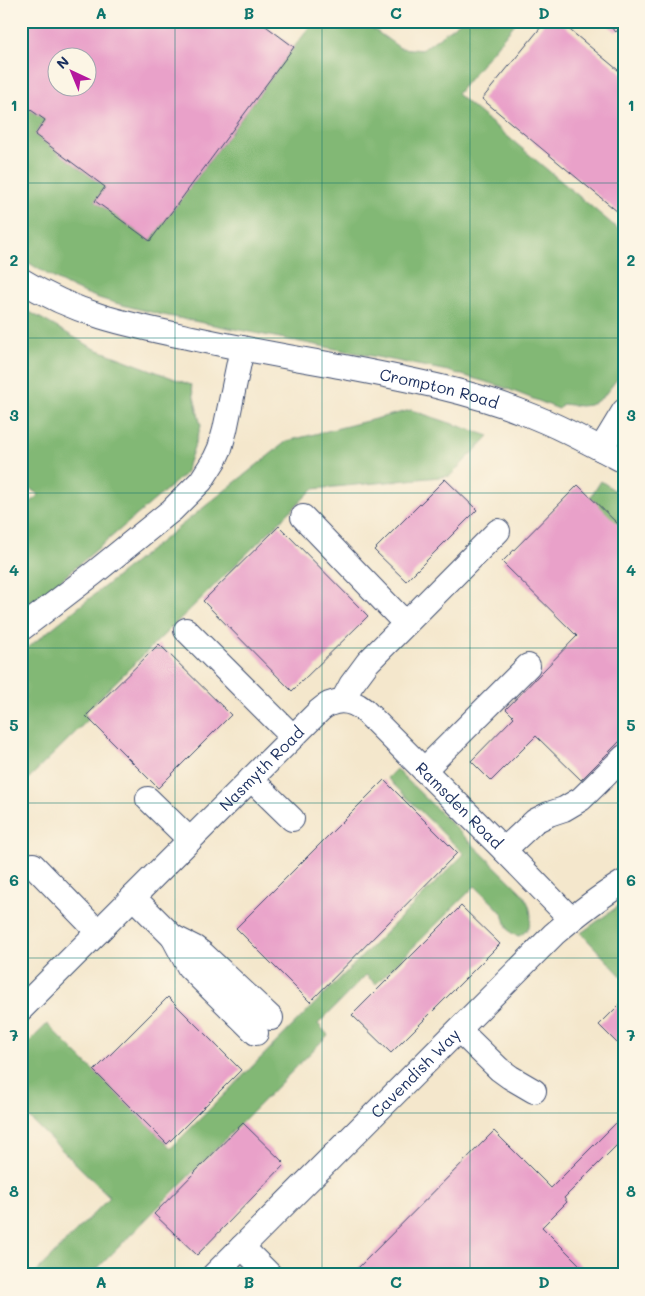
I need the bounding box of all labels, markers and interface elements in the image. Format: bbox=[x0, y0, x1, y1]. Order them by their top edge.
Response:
text: A bbox=[95, 2, 107, 23]
text: B bbox=[244, 2, 254, 23]
text: C bbox=[390, 2, 402, 23]
text: D bbox=[538, 2, 550, 23]
north arrow bbox=[48, 48, 98, 98]
text: N bbox=[52, 52, 73, 73]
text: 1 bbox=[10, 94, 18, 115]
text: 1 bbox=[627, 94, 635, 115]
text: 2 bbox=[10, 249, 19, 270]
text: 2 bbox=[627, 249, 636, 270]
street label: Crompton Road bbox=[378, 363, 502, 413]
text: 3 bbox=[9, 404, 19, 425]
text: 3 bbox=[626, 404, 636, 425]
text: 4 bbox=[9, 559, 19, 580]
text: 4 bbox=[626, 559, 636, 580]
text: 5 bbox=[9, 714, 19, 735]
text: 5 bbox=[626, 714, 636, 735]
street label: Nasmyth Road bbox=[214, 721, 308, 815]
street label: Ramsden Road bbox=[412, 757, 508, 853]
text: 6 bbox=[9, 869, 19, 890]
text: 6 bbox=[626, 869, 636, 890]
text: 7 bbox=[10, 1024, 19, 1045]
street label: Cavendish Way bbox=[366, 1024, 464, 1122]
text: 7 bbox=[627, 1024, 636, 1045]
text: 8 bbox=[9, 1180, 19, 1201]
text: 8 bbox=[626, 1180, 636, 1201]
text: A bbox=[95, 1271, 107, 1292]
text: B bbox=[244, 1271, 254, 1292]
text: C bbox=[390, 1271, 402, 1292]
text: D bbox=[538, 1271, 550, 1292]

